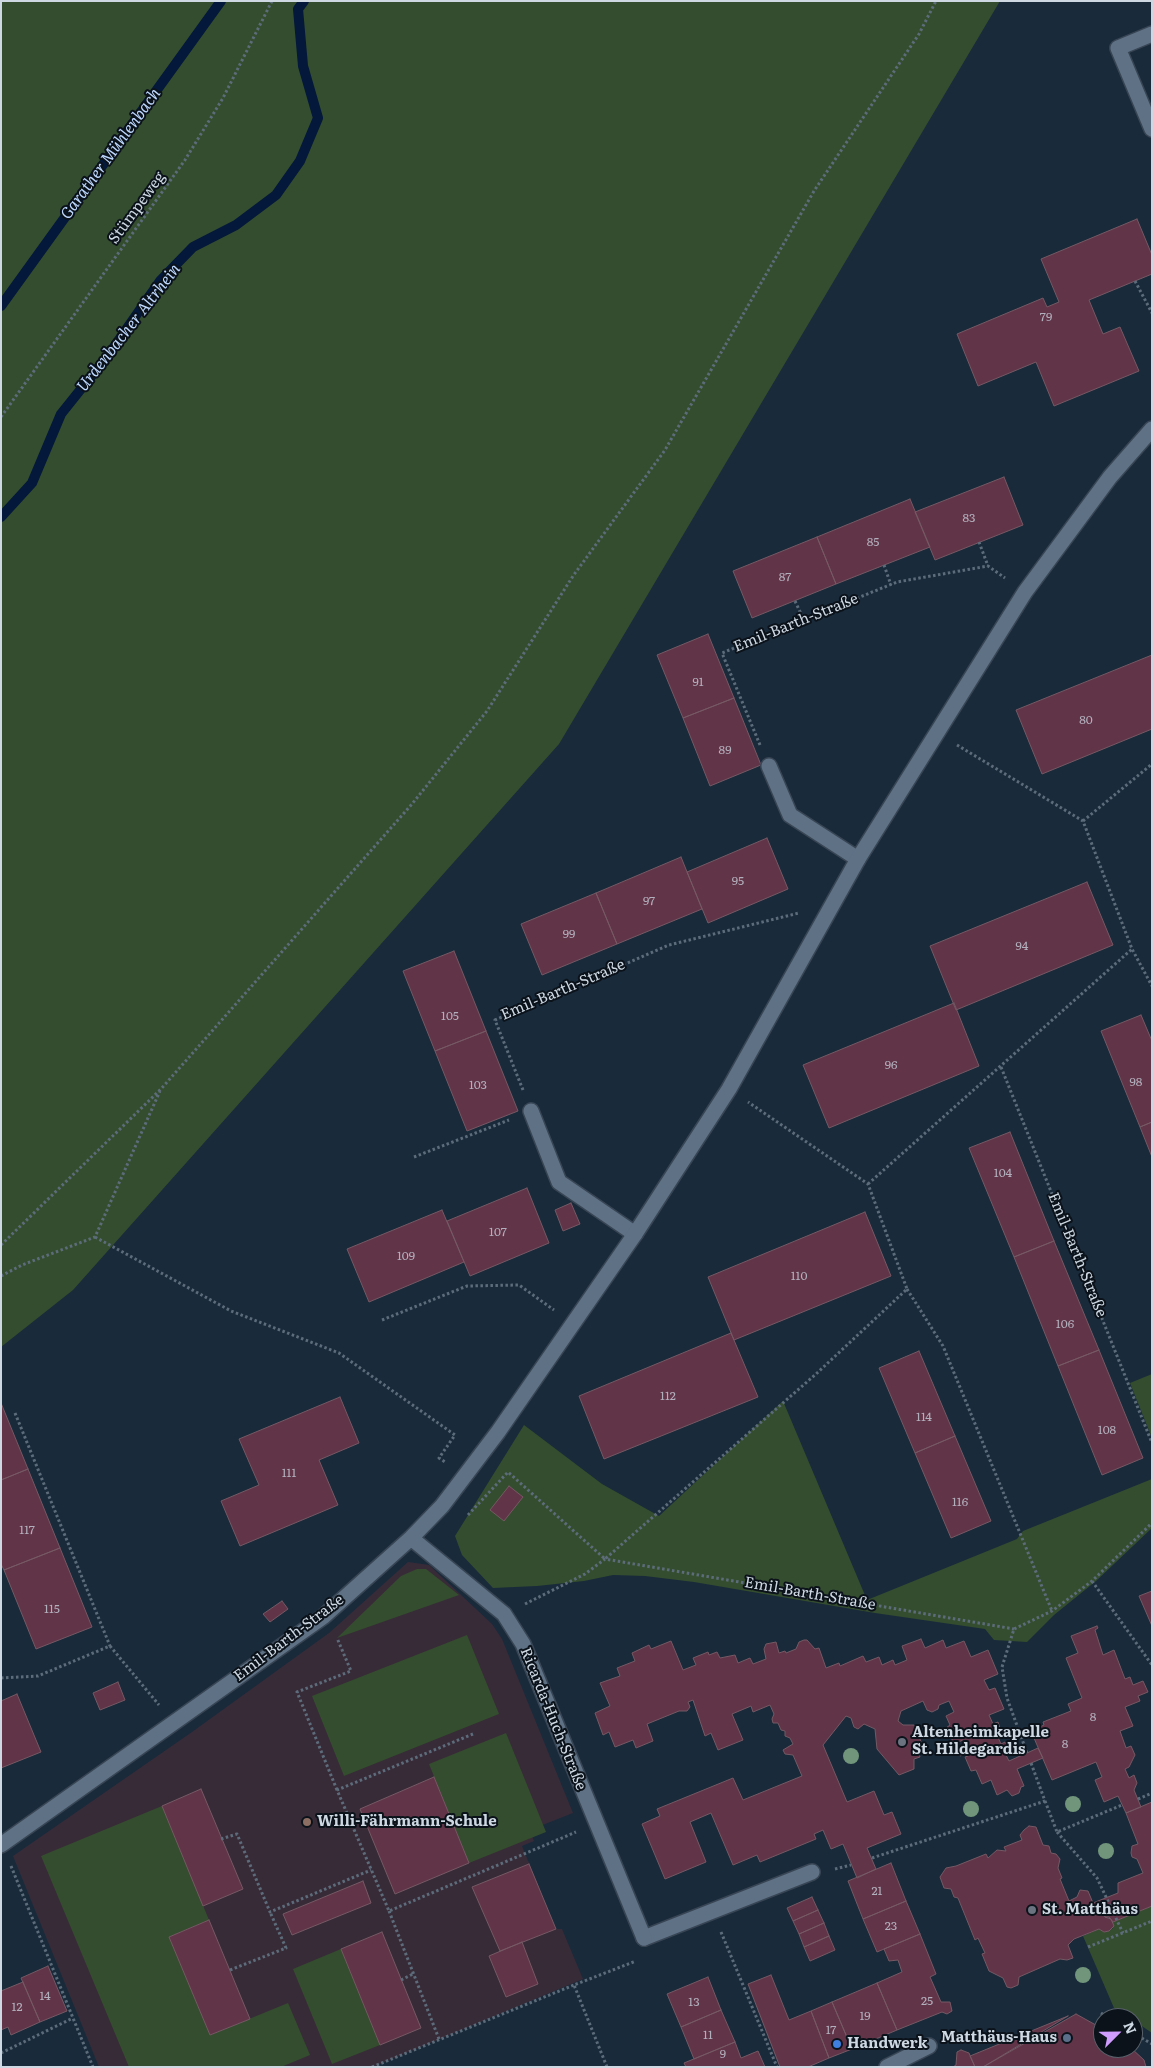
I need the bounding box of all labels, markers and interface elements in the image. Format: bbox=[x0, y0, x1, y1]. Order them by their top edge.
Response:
water label: Garather Mühlenbach bbox=[57, 85, 165, 223]
street label: Stümpeweg bbox=[105, 169, 169, 247]
water label: Urdenbacher Altrhein bbox=[73, 260, 185, 396]
house number: 79 bbox=[1040, 310, 1052, 324]
house number: 83 bbox=[962, 511, 976, 525]
house number: 85 bbox=[867, 535, 879, 549]
house number: 87 bbox=[779, 570, 791, 584]
street label: Emil-Barth-Straße bbox=[731, 590, 861, 656]
house number: 91 bbox=[692, 675, 704, 689]
house number: 80 bbox=[1079, 713, 1093, 727]
house number: 89 bbox=[719, 743, 731, 757]
house number: 95 bbox=[732, 874, 744, 888]
house number: 97 bbox=[643, 894, 655, 908]
house number: 99 bbox=[563, 927, 575, 941]
house number: 94 bbox=[1016, 939, 1028, 953]
street label: Emil-Barth-Straße bbox=[498, 956, 628, 1024]
house number: 105 bbox=[441, 1009, 459, 1023]
house number: 96 bbox=[885, 1058, 897, 1072]
house number: 98 bbox=[1130, 1075, 1142, 1089]
house number: 103 bbox=[469, 1078, 487, 1092]
house number: 104 bbox=[994, 1166, 1012, 1180]
street label: Emil-Barth-Straße bbox=[1044, 1190, 1110, 1320]
house number: 107 bbox=[489, 1225, 507, 1239]
house number: 109 bbox=[397, 1249, 415, 1263]
house number: 110 bbox=[791, 1269, 807, 1283]
house number: 106 bbox=[1056, 1317, 1074, 1331]
house number: 112 bbox=[660, 1389, 676, 1403]
house number: 114 bbox=[916, 1410, 932, 1424]
house number: 108 bbox=[1098, 1423, 1116, 1437]
house number: 111 bbox=[282, 1466, 296, 1480]
house number: 116 bbox=[952, 1495, 968, 1509]
house number: 117 bbox=[19, 1523, 35, 1537]
street label: Emil-Barth-Straße bbox=[743, 1574, 877, 1614]
street label: Emil-Barth-Straße bbox=[231, 1591, 347, 1685]
house number: 115 bbox=[44, 1602, 60, 1616]
street label: Ricarda-Huch-Straße bbox=[516, 1645, 590, 1793]
house number: 8 bbox=[1090, 1710, 1096, 1724]
place label: Altenheimkapelle St. Hildegardis bbox=[912, 1724, 1049, 1759]
marker: Altenheimkapelle St. Hildegardis bbox=[896, 1736, 908, 1748]
house number: 8 bbox=[1062, 1737, 1068, 1751]
place label: Willi-Fährmann-Schule bbox=[317, 1813, 497, 1831]
marker: Willi-Fährmann-Schule bbox=[301, 1816, 313, 1828]
house number: 21 bbox=[872, 1884, 882, 1898]
place label: St. Matthäus bbox=[1042, 1901, 1138, 1919]
marker: St. Matthäus bbox=[1026, 1904, 1038, 1916]
house number: 23 bbox=[885, 1919, 897, 1933]
house number: 14 bbox=[39, 1989, 51, 2003]
house number: 25 bbox=[921, 1994, 933, 2008]
house number: 13 bbox=[688, 1995, 700, 2009]
house number: 12 bbox=[12, 2000, 22, 2014]
north arrow bbox=[1093, 2008, 1143, 2058]
house number: 19 bbox=[859, 2009, 871, 2023]
text: N bbox=[1119, 2018, 1142, 2037]
house number: 17 bbox=[826, 2023, 836, 2037]
house number: 11 bbox=[703, 2028, 713, 2042]
place label: Matthäus-Haus bbox=[941, 2029, 1057, 2047]
marker: Matthäus-Haus bbox=[1061, 2032, 1073, 2044]
place label: Handwerk bbox=[847, 2035, 928, 2053]
marker: Handwerk bbox=[831, 2038, 843, 2050]
house number: 9 bbox=[720, 2047, 726, 2061]

